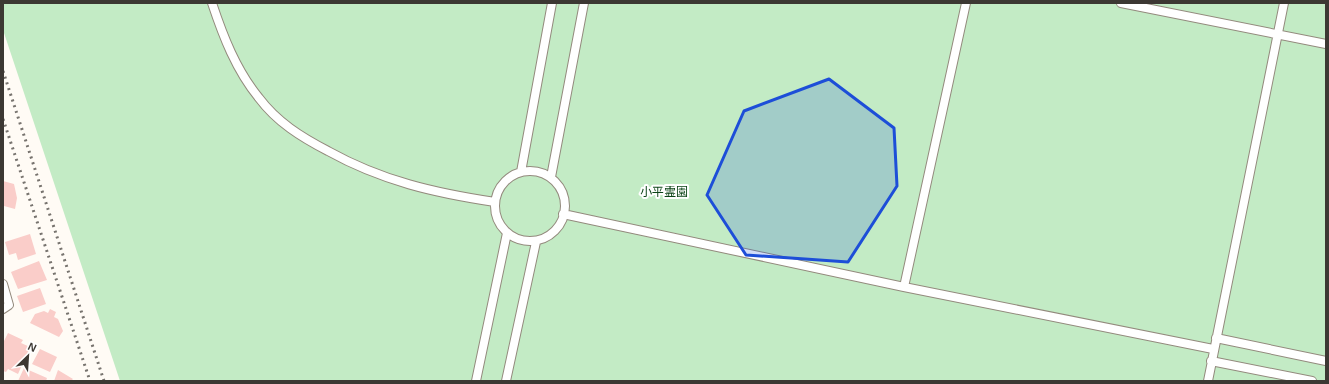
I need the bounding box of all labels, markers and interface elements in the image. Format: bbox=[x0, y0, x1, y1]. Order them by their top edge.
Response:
park label: 小平霊園 bbox=[640, 185, 688, 199]
north arrow bbox=[8, 336, 48, 376]
text: N bbox=[26, 340, 38, 354]

